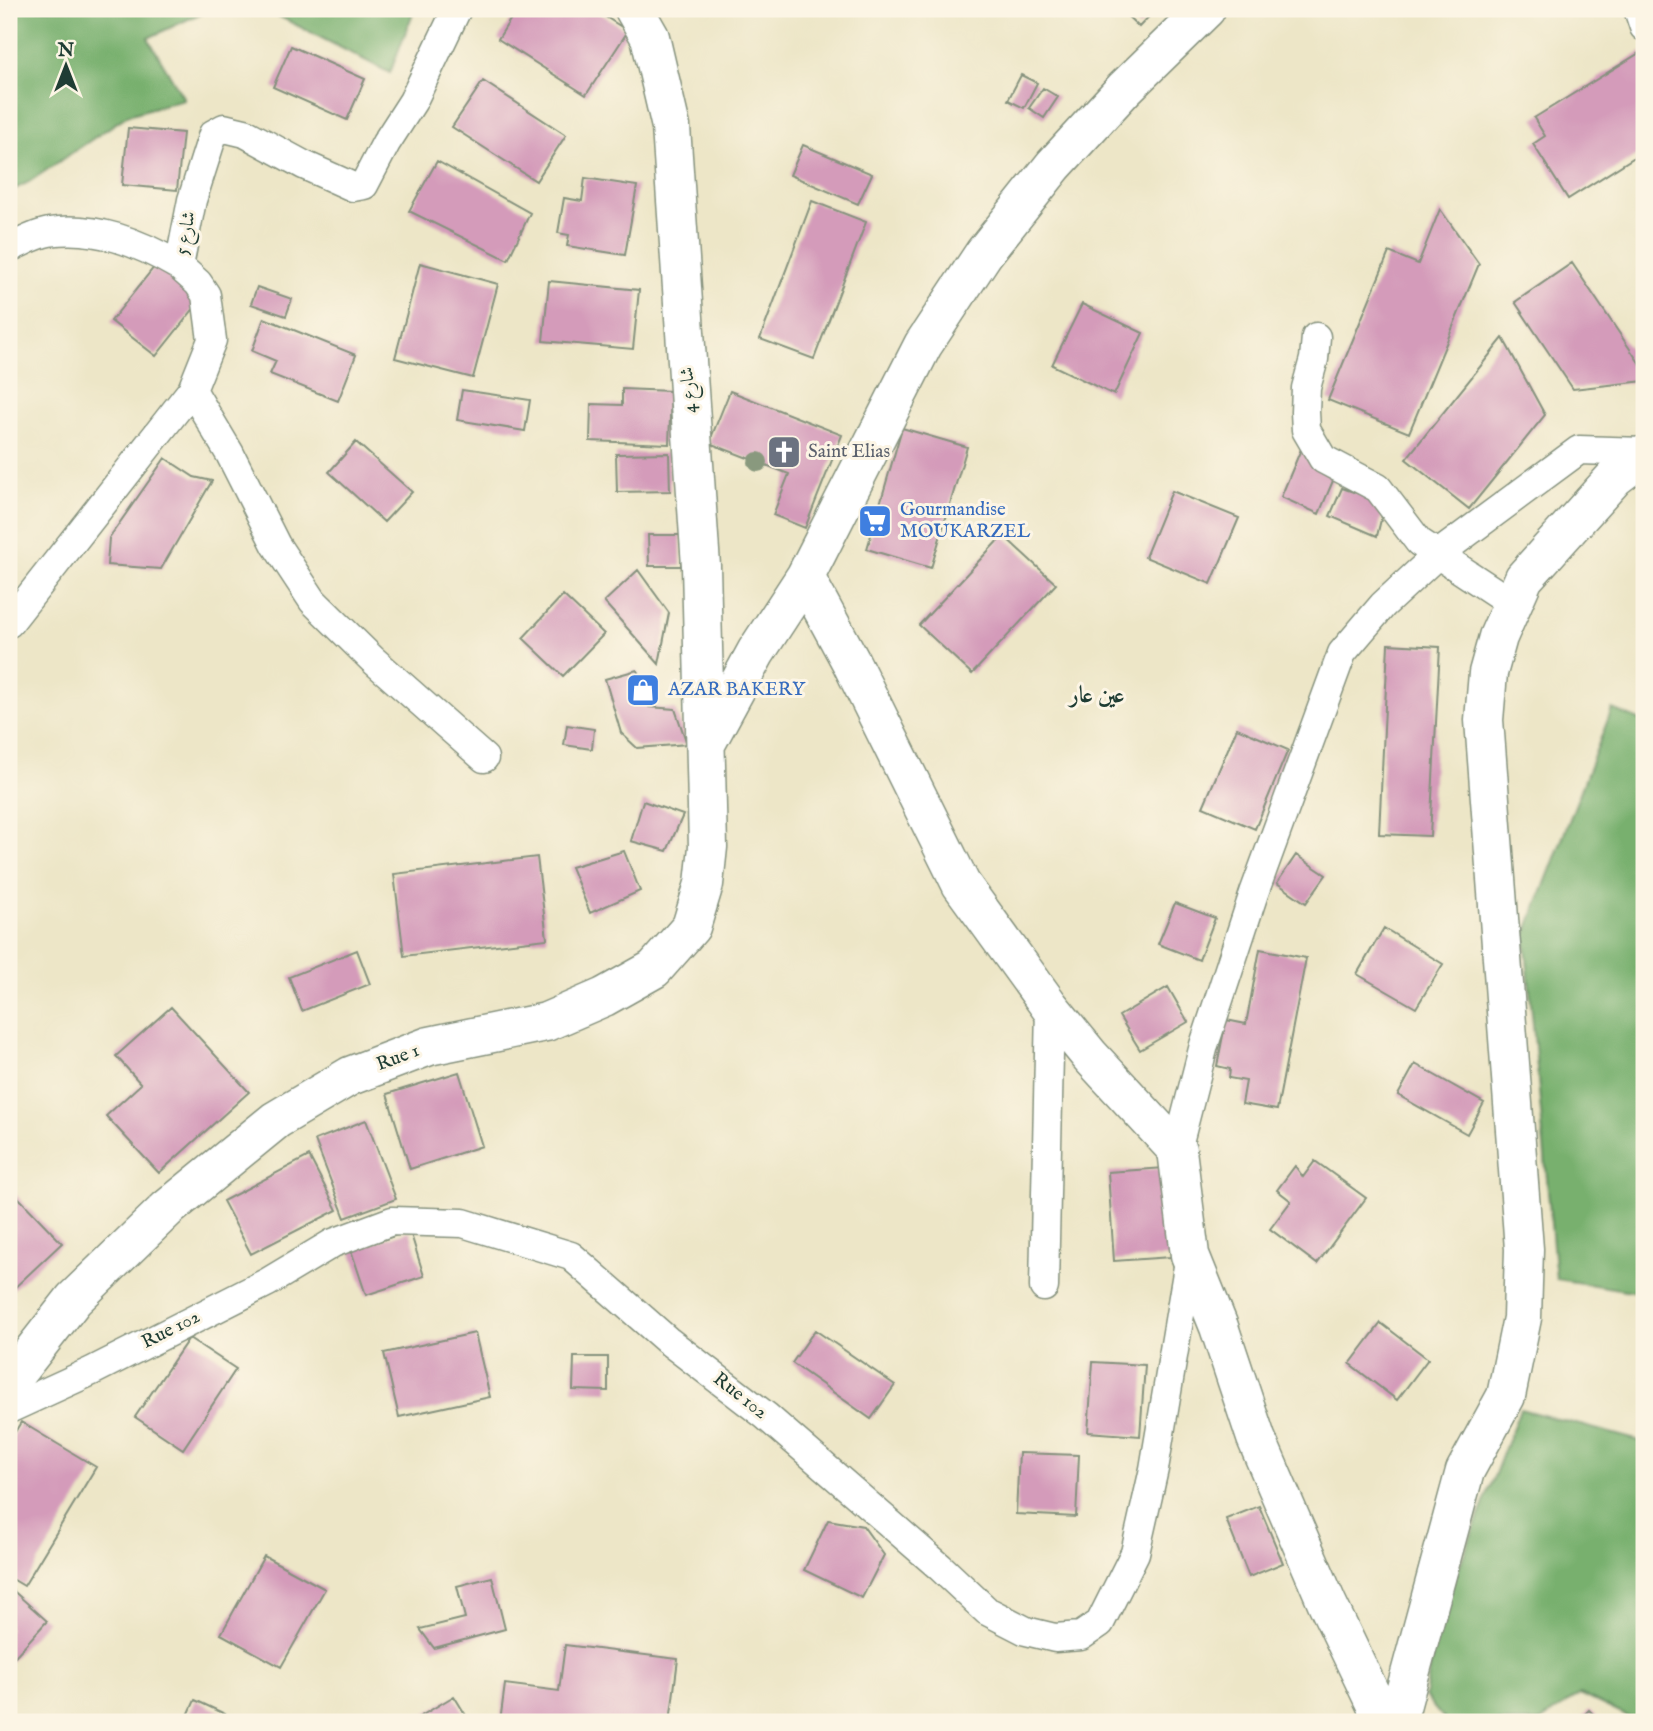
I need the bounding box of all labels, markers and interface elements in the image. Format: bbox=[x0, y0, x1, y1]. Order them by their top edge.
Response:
north arrow bbox=[32, 32, 102, 102]
text: N bbox=[57, 39, 75, 63]
street label: شارع 5 bbox=[170, 209, 204, 257]
street label: شارع 4 bbox=[675, 366, 705, 414]
church icon: Saint Elias bbox=[765, 433, 803, 471]
place label: Saint Elias bbox=[808, 440, 890, 464]
place label: Gourmandise MOUKARZEL bbox=[900, 498, 1031, 544]
supermarket icon: Gourmandise MOUKARZEL bbox=[856, 502, 894, 540]
shop icon: AZAR BAKERY bbox=[624, 671, 662, 709]
place label: AZAR BAKERY bbox=[667, 678, 806, 702]
district label: عين عار bbox=[1067, 681, 1124, 710]
street label: Rue 1 bbox=[373, 1039, 423, 1077]
street label: Rue 102 bbox=[138, 1305, 204, 1355]
street label: Rue 102 bbox=[708, 1367, 772, 1425]

